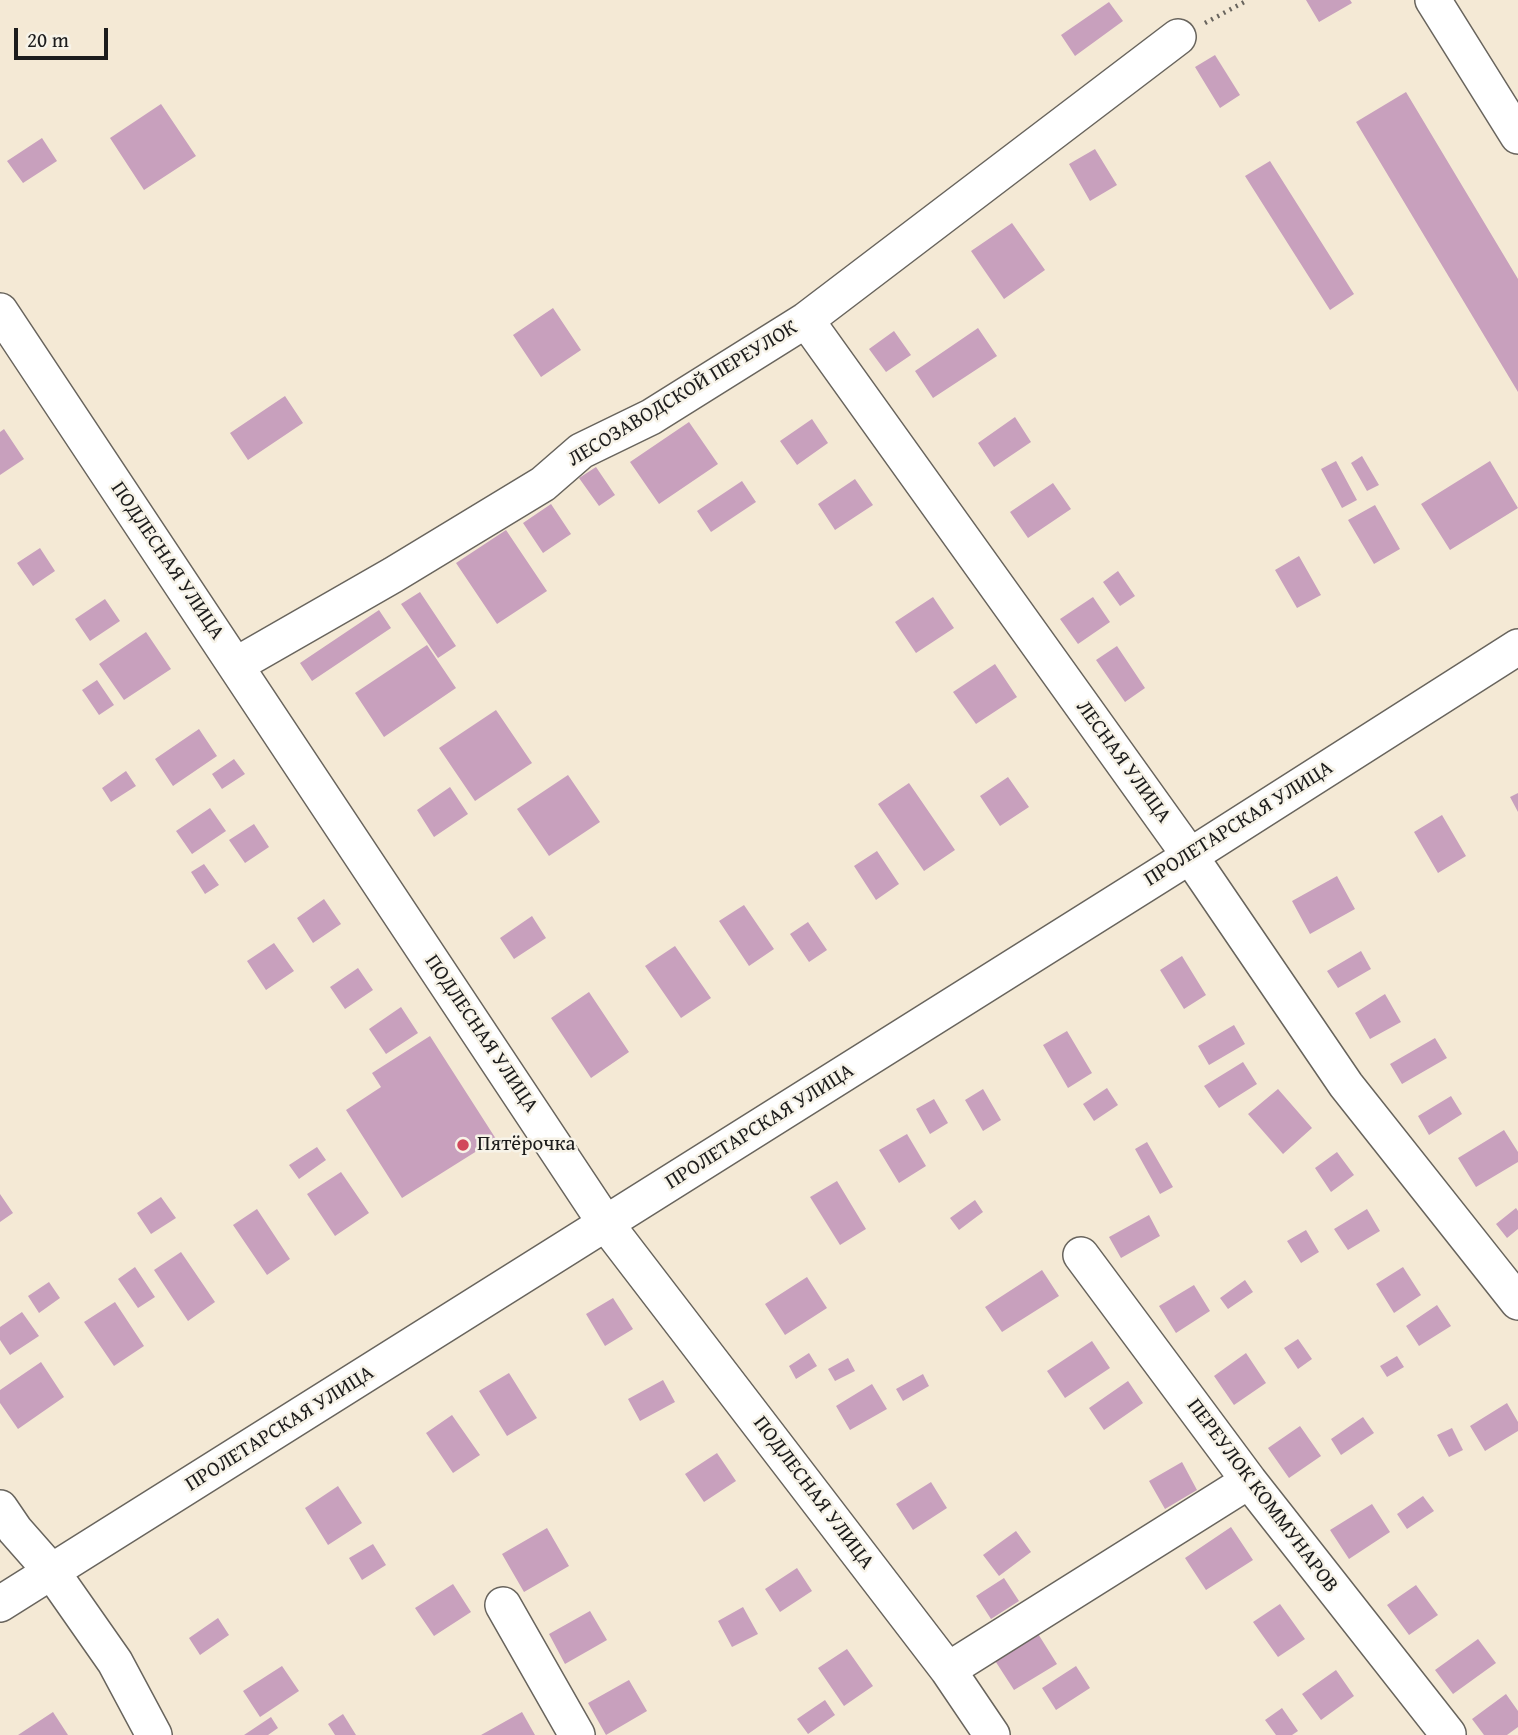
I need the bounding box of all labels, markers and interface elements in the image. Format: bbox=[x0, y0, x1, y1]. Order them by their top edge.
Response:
scale bar bbox=[18, 14, 112, 58]
text: 20 m bbox=[27, 24, 69, 55]
street label: ЛЕСОЗАВОДСКОЙ ПЕРЕУЛОК bbox=[564, 315, 802, 473]
street label: ПОДЛЕСНАЯ УЛИЦА bbox=[105, 477, 229, 645]
street label: ЛЕСНАЯ УЛИЦА bbox=[1070, 696, 1176, 828]
street label: ПРОЛЕТАРСКАЯ УЛИЦА bbox=[1140, 756, 1338, 892]
street label: ПОДЛЕСНАЯ УЛИЦА bbox=[419, 950, 543, 1118]
street label: ПРОЛЕТАРСКАЯ УЛИЦА bbox=[661, 1059, 859, 1195]
place label: Пятёрочка bbox=[477, 1132, 575, 1158]
marker: Пятёрочка bbox=[455, 1137, 471, 1153]
street label: ПРОЛЕТАРСКАЯ УЛИЦА bbox=[181, 1361, 379, 1497]
street label: ПЕРЕУЛОК КОММУНАРОВ bbox=[1181, 1394, 1343, 1598]
street label: ПОДЛЕСНАЯ УЛИЦА bbox=[747, 1411, 879, 1575]

